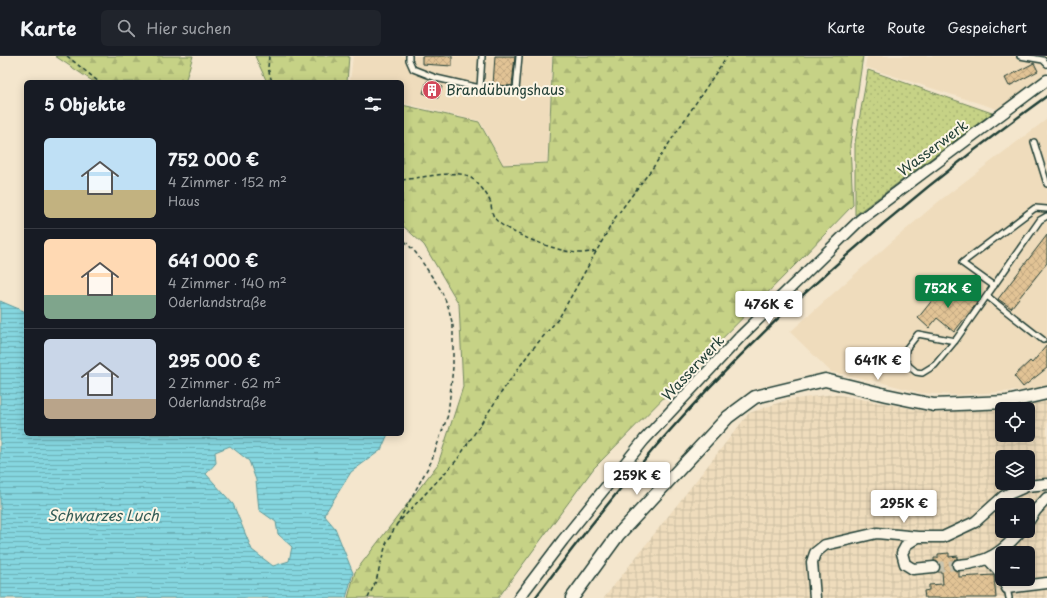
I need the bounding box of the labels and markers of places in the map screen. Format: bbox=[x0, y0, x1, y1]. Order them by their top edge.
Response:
building icon: Brandübungshaus bbox=[421, 79, 443, 101]
place label: Brandübungshaus bbox=[446, 79, 564, 100]
pin: 752K € bbox=[915, 275, 981, 309]
pin: 476K € bbox=[736, 291, 802, 325]
pin: 641K € bbox=[845, 347, 911, 381]
pin: 259K € bbox=[604, 462, 670, 496]
pin: 295K € bbox=[871, 490, 937, 524]

